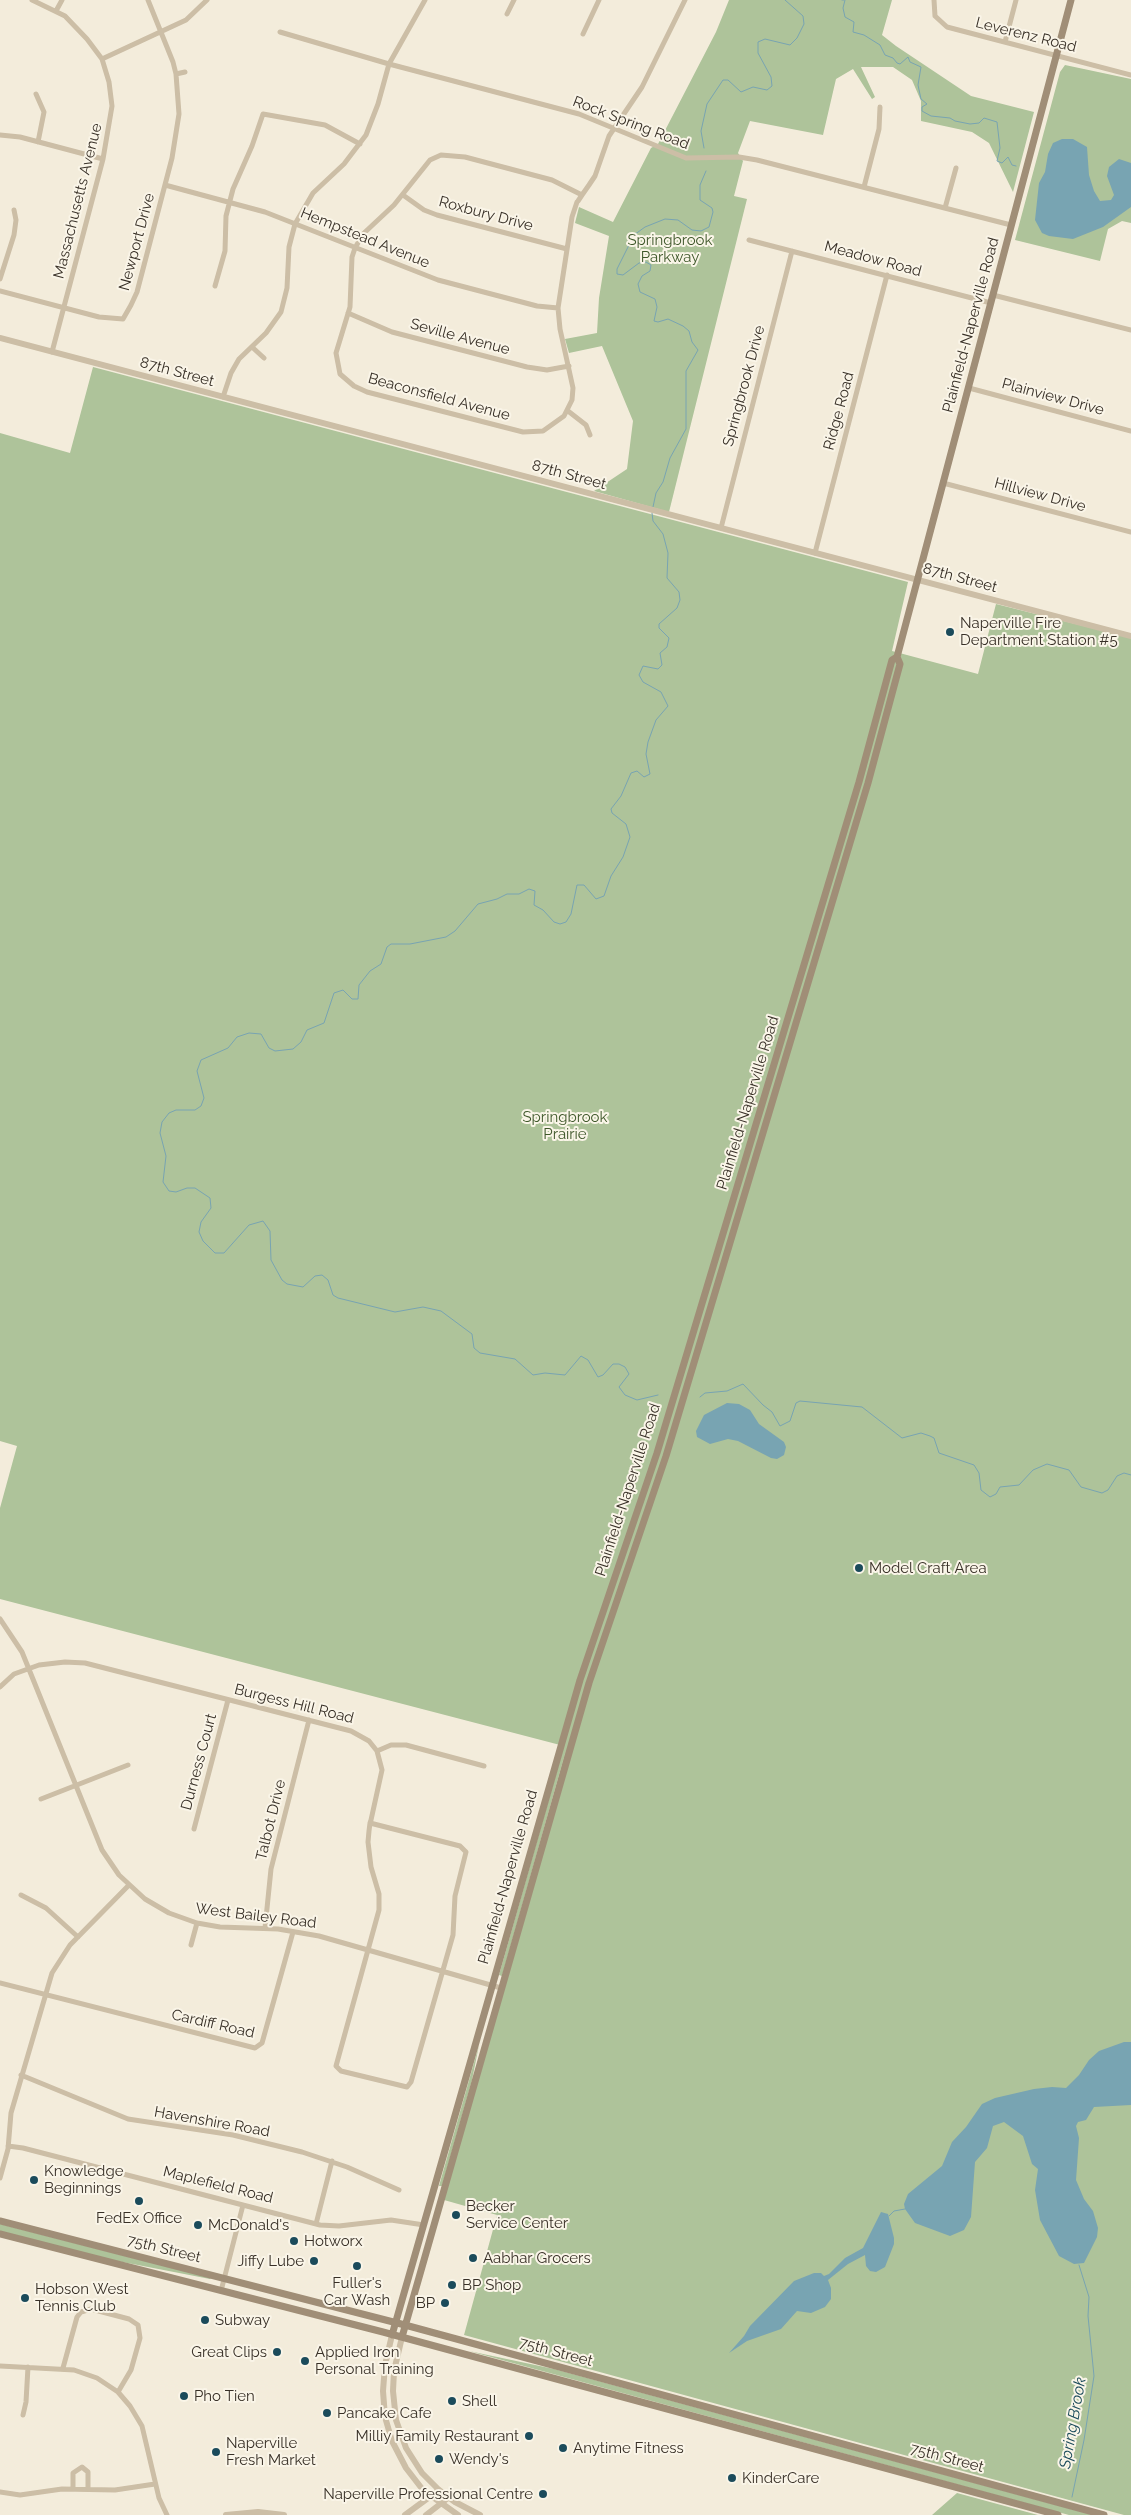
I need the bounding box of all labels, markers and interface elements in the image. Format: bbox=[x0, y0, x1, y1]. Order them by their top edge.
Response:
street label: Leverenz Road bbox=[974, 14, 1078, 56]
street label: Rock Spring Road bbox=[570, 93, 692, 153]
street label: Massachusetts Avenue bbox=[50, 121, 106, 281]
street label: Newport Drive bbox=[115, 191, 159, 293]
street label: Roxbury Drive bbox=[437, 193, 535, 235]
street label: Hempstead Avenue bbox=[298, 204, 432, 272]
park label: Springbrook Parkway bbox=[628, 231, 712, 266]
street label: Plainfield-Naperville Road bbox=[939, 235, 1003, 415]
street label: Meadow Road bbox=[822, 237, 924, 281]
street label: Seville Avenue bbox=[408, 315, 512, 359]
street label: Springbrook Drive bbox=[719, 323, 769, 449]
street label: 87th Street bbox=[138, 353, 216, 391]
street label: Beaconsfield Avenue bbox=[366, 369, 512, 425]
street label: Ridge Road bbox=[820, 370, 858, 452]
street label: Plainview Drive bbox=[1000, 375, 1106, 419]
street label: 87th Street bbox=[530, 456, 608, 494]
street label: Hillview Drive bbox=[992, 474, 1088, 516]
street label: 87th Street bbox=[921, 559, 999, 597]
place label: Naperville Fire Department Station #5 bbox=[960, 614, 1118, 649]
marker: Naperville Fire Department Station #5 bbox=[944, 626, 956, 638]
street label: Plainfield-Naperville Road bbox=[713, 1014, 783, 1192]
park label: Springbrook Prairie bbox=[523, 1108, 607, 1143]
street label: Plainfield-Naperville Road bbox=[592, 1401, 664, 1579]
place label: Model Craft Area bbox=[869, 1559, 987, 1577]
marker: Model Craft Area bbox=[853, 1562, 865, 1574]
street label: Burgess Hill Road bbox=[232, 1680, 356, 1728]
street label: Durness Court bbox=[177, 1712, 221, 1812]
street label: Talbot Drive bbox=[252, 1778, 290, 1862]
street label: Plainfield-Naperville Road bbox=[474, 1788, 542, 1966]
street label: West Bailey Road bbox=[195, 1900, 317, 1932]
street label: Cardiff Road bbox=[170, 2006, 256, 2042]
street label: Havenshire Road bbox=[153, 2103, 271, 2141]
place label: Knowledge Beginnings bbox=[44, 2162, 124, 2197]
street label: Maplefield Road bbox=[161, 2163, 275, 2207]
marker: Knowledge Beginnings bbox=[28, 2174, 40, 2186]
marker: FedEx Office bbox=[133, 2195, 145, 2207]
place label: Becker Service Center bbox=[466, 2197, 568, 2232]
place label: FedEx Office bbox=[96, 2209, 182, 2227]
marker: Becker Service Center bbox=[450, 2209, 462, 2221]
place label: McDonald's bbox=[208, 2216, 289, 2234]
marker: McDonald's bbox=[192, 2219, 204, 2231]
street label: 75th Street bbox=[125, 2231, 203, 2267]
place label: Hotworx bbox=[304, 2232, 362, 2250]
marker: Hotworx bbox=[288, 2235, 300, 2247]
place label: Aabhar Grocers bbox=[483, 2249, 591, 2267]
place label: Jiffy Lube bbox=[237, 2252, 304, 2270]
marker: Aabhar Grocers bbox=[467, 2252, 479, 2264]
marker: Jiffy Lube bbox=[308, 2255, 320, 2267]
marker: Fuller's Car Wash bbox=[351, 2260, 363, 2272]
place label: Fuller's Car Wash bbox=[324, 2274, 390, 2309]
place label: BP Shop bbox=[462, 2276, 521, 2294]
marker: BP Shop bbox=[446, 2279, 458, 2291]
place label: Hobson West Tennis Club bbox=[35, 2280, 129, 2315]
marker: Hobson West Tennis Club bbox=[19, 2292, 31, 2304]
place label: BP bbox=[416, 2294, 435, 2312]
marker: BP bbox=[439, 2297, 451, 2309]
place label: Subway bbox=[215, 2311, 270, 2329]
marker: Subway bbox=[199, 2314, 211, 2326]
street label: 75th Street bbox=[517, 2334, 595, 2370]
place label: Great Clips bbox=[191, 2343, 267, 2361]
place label: Applied Iron Personal Training bbox=[315, 2343, 434, 2378]
marker: Great Clips bbox=[271, 2346, 283, 2358]
marker: Applied Iron Personal Training bbox=[299, 2355, 311, 2367]
water label: Spring Brook bbox=[1056, 2376, 1090, 2470]
place label: Pho Tien bbox=[194, 2387, 255, 2405]
marker: Pho Tien bbox=[178, 2390, 190, 2402]
place label: Shell bbox=[462, 2392, 497, 2410]
marker: Shell bbox=[446, 2395, 458, 2407]
place label: Pancake Cafe bbox=[337, 2404, 432, 2422]
marker: Pancake Cafe bbox=[321, 2407, 333, 2419]
place label: Milliy Family Restaurant bbox=[356, 2427, 519, 2445]
marker: Milliy Family Restaurant bbox=[523, 2430, 535, 2442]
place label: Naperville Fresh Market bbox=[226, 2434, 316, 2469]
place label: Anytime Fitness bbox=[573, 2439, 684, 2457]
street label: 75th Street bbox=[908, 2440, 986, 2476]
marker: Anytime Fitness bbox=[557, 2442, 569, 2454]
marker: Naperville Fresh Market bbox=[210, 2446, 222, 2458]
place label: Wendy's bbox=[449, 2450, 509, 2468]
marker: Wendy's bbox=[433, 2453, 445, 2465]
place label: KinderCare bbox=[742, 2469, 819, 2487]
marker: KinderCare bbox=[726, 2472, 738, 2484]
place label: Naperville Professional Centre bbox=[323, 2485, 533, 2503]
marker: Naperville Professional Centre bbox=[537, 2488, 549, 2500]

